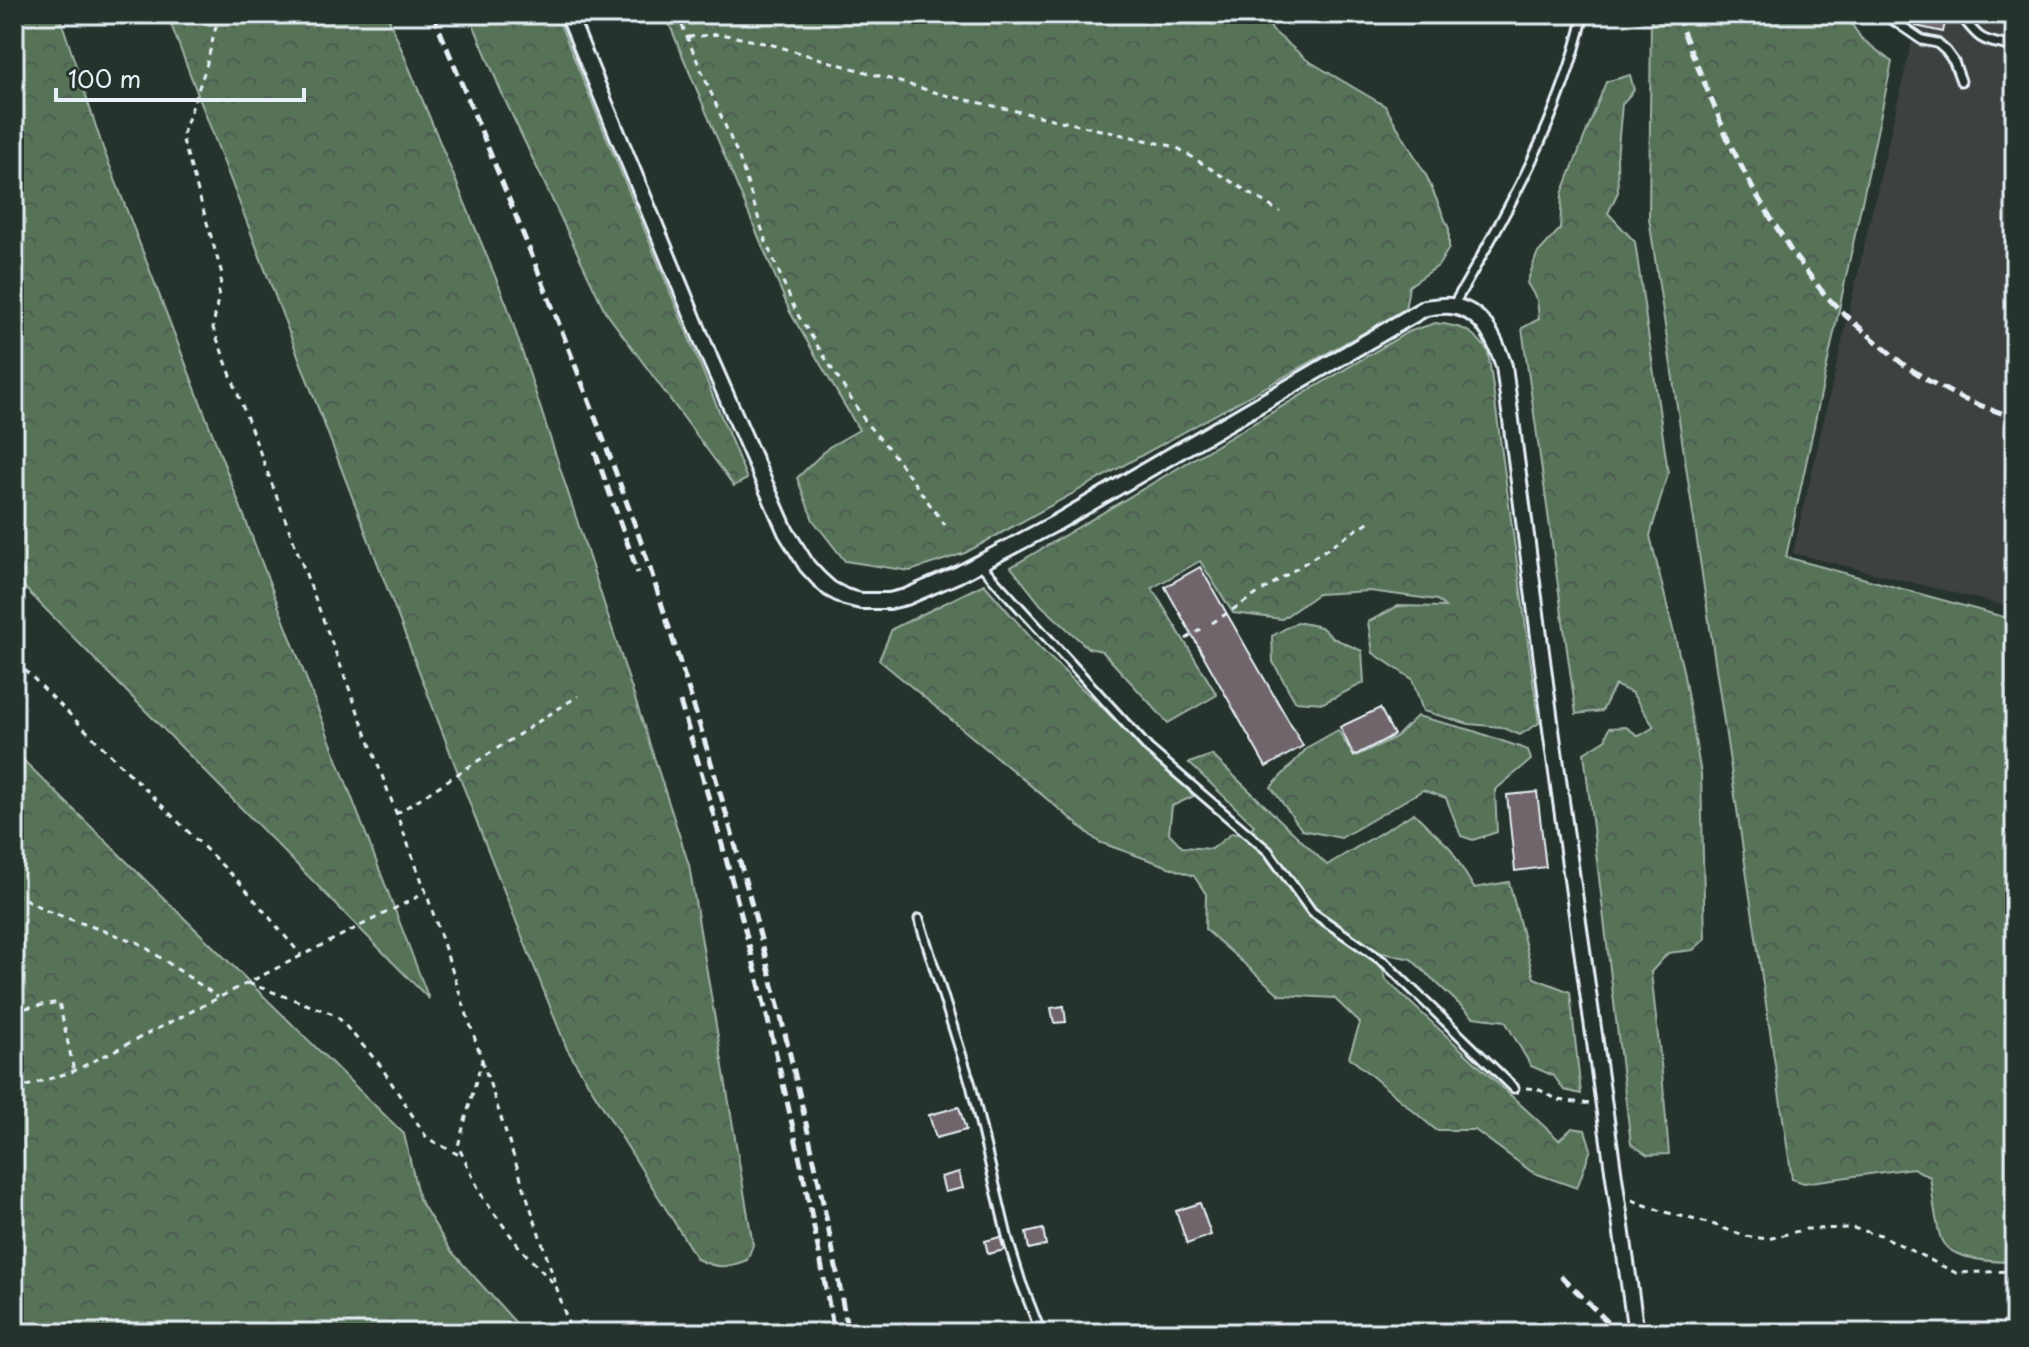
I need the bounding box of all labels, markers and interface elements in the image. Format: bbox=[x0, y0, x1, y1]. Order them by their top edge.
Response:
scale bar bbox=[56, 52, 304, 102]
text: 100 m bbox=[68, 60, 141, 96]

